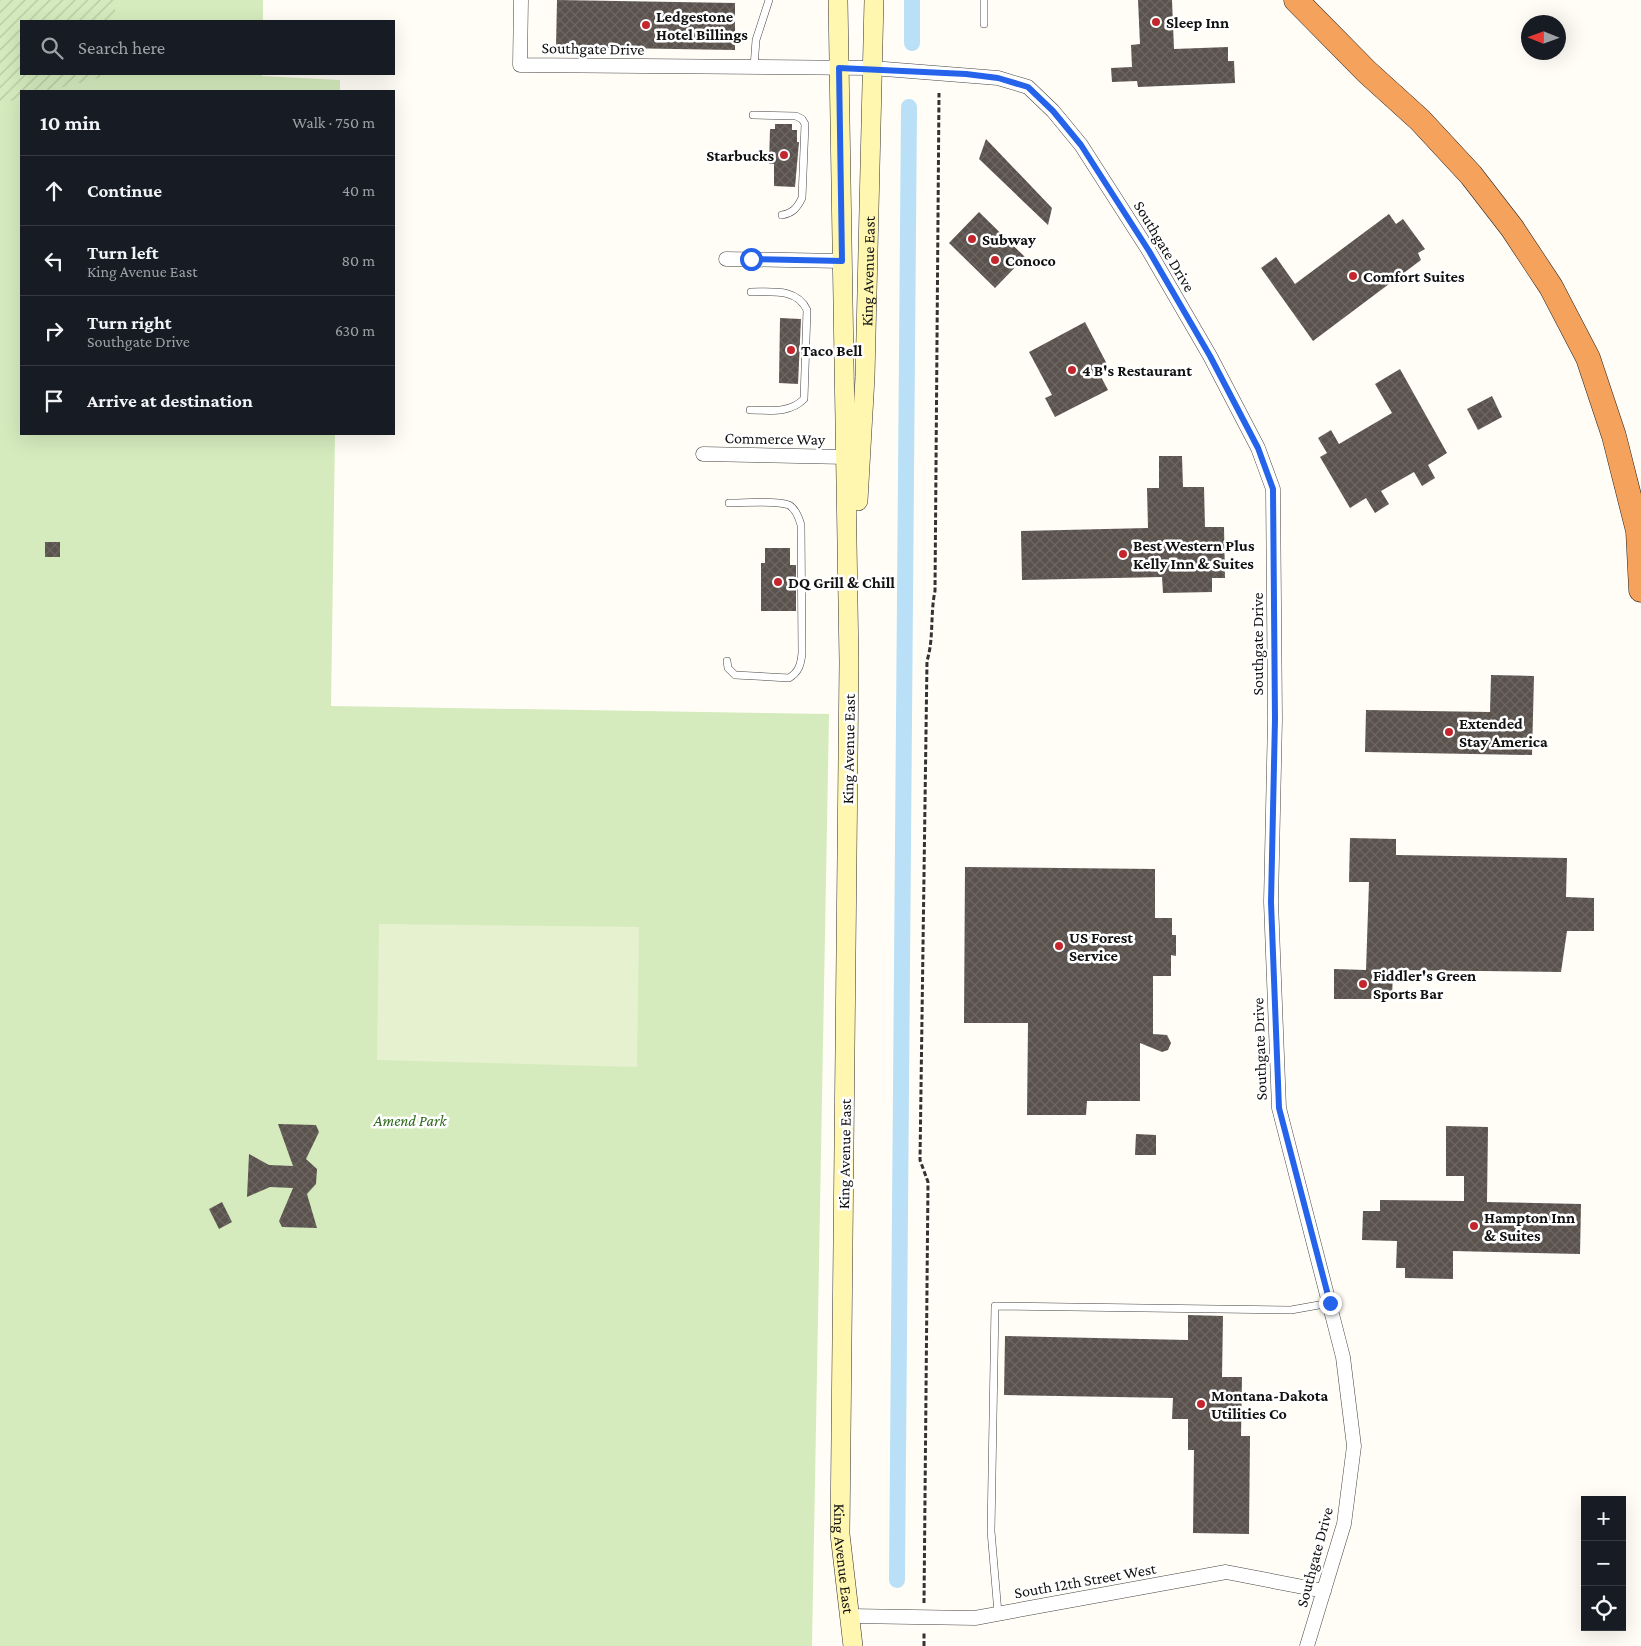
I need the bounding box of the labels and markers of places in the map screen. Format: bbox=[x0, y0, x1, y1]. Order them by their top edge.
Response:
place label: Ledgestone Hotel Billings bbox=[656, 8, 748, 43]
place label: Sleep Inn bbox=[1166, 14, 1229, 31]
marker: Sleep Inn bbox=[1150, 16, 1162, 28]
marker: Ledgestone Hotel Billings bbox=[640, 19, 652, 31]
place label: Starbucks bbox=[706, 147, 774, 164]
marker: Starbucks bbox=[778, 149, 790, 161]
place label: Subway bbox=[982, 231, 1036, 248]
marker: Subway bbox=[966, 233, 978, 245]
place label: Conoco bbox=[1005, 252, 1056, 269]
marker: Conoco bbox=[989, 254, 1001, 266]
place label: Comfort Suites bbox=[1363, 268, 1465, 285]
marker: Comfort Suites bbox=[1347, 270, 1359, 282]
place label: Taco Bell bbox=[801, 342, 863, 359]
marker: Taco Bell bbox=[785, 344, 797, 356]
place label: 4 B's Restaurant bbox=[1082, 362, 1192, 379]
marker: 4 B's Restaurant bbox=[1066, 364, 1078, 376]
place label: Best Western Plus Kelly Inn & Suites bbox=[1133, 537, 1255, 572]
marker: Best Western Plus Kelly Inn & Suites bbox=[1117, 548, 1129, 560]
place label: DQ Grill & Chill bbox=[788, 574, 895, 591]
marker: DQ Grill & Chill bbox=[772, 576, 784, 588]
place label: Extended Stay America bbox=[1459, 715, 1548, 750]
marker: Extended Stay America bbox=[1443, 726, 1455, 738]
place label: US Forest Service bbox=[1069, 929, 1133, 964]
marker: US Forest Service bbox=[1053, 940, 1065, 952]
place label: Fiddler's Green Sports Bar bbox=[1373, 967, 1476, 1002]
marker: Fiddler's Green Sports Bar bbox=[1357, 978, 1369, 990]
place label: Hampton Inn & Suites bbox=[1484, 1209, 1575, 1244]
marker: Hampton Inn & Suites bbox=[1468, 1220, 1480, 1232]
place label: Montana-Dakota Utilities Co bbox=[1211, 1387, 1328, 1422]
marker: Montana-Dakota Utilities Co bbox=[1195, 1398, 1207, 1410]

